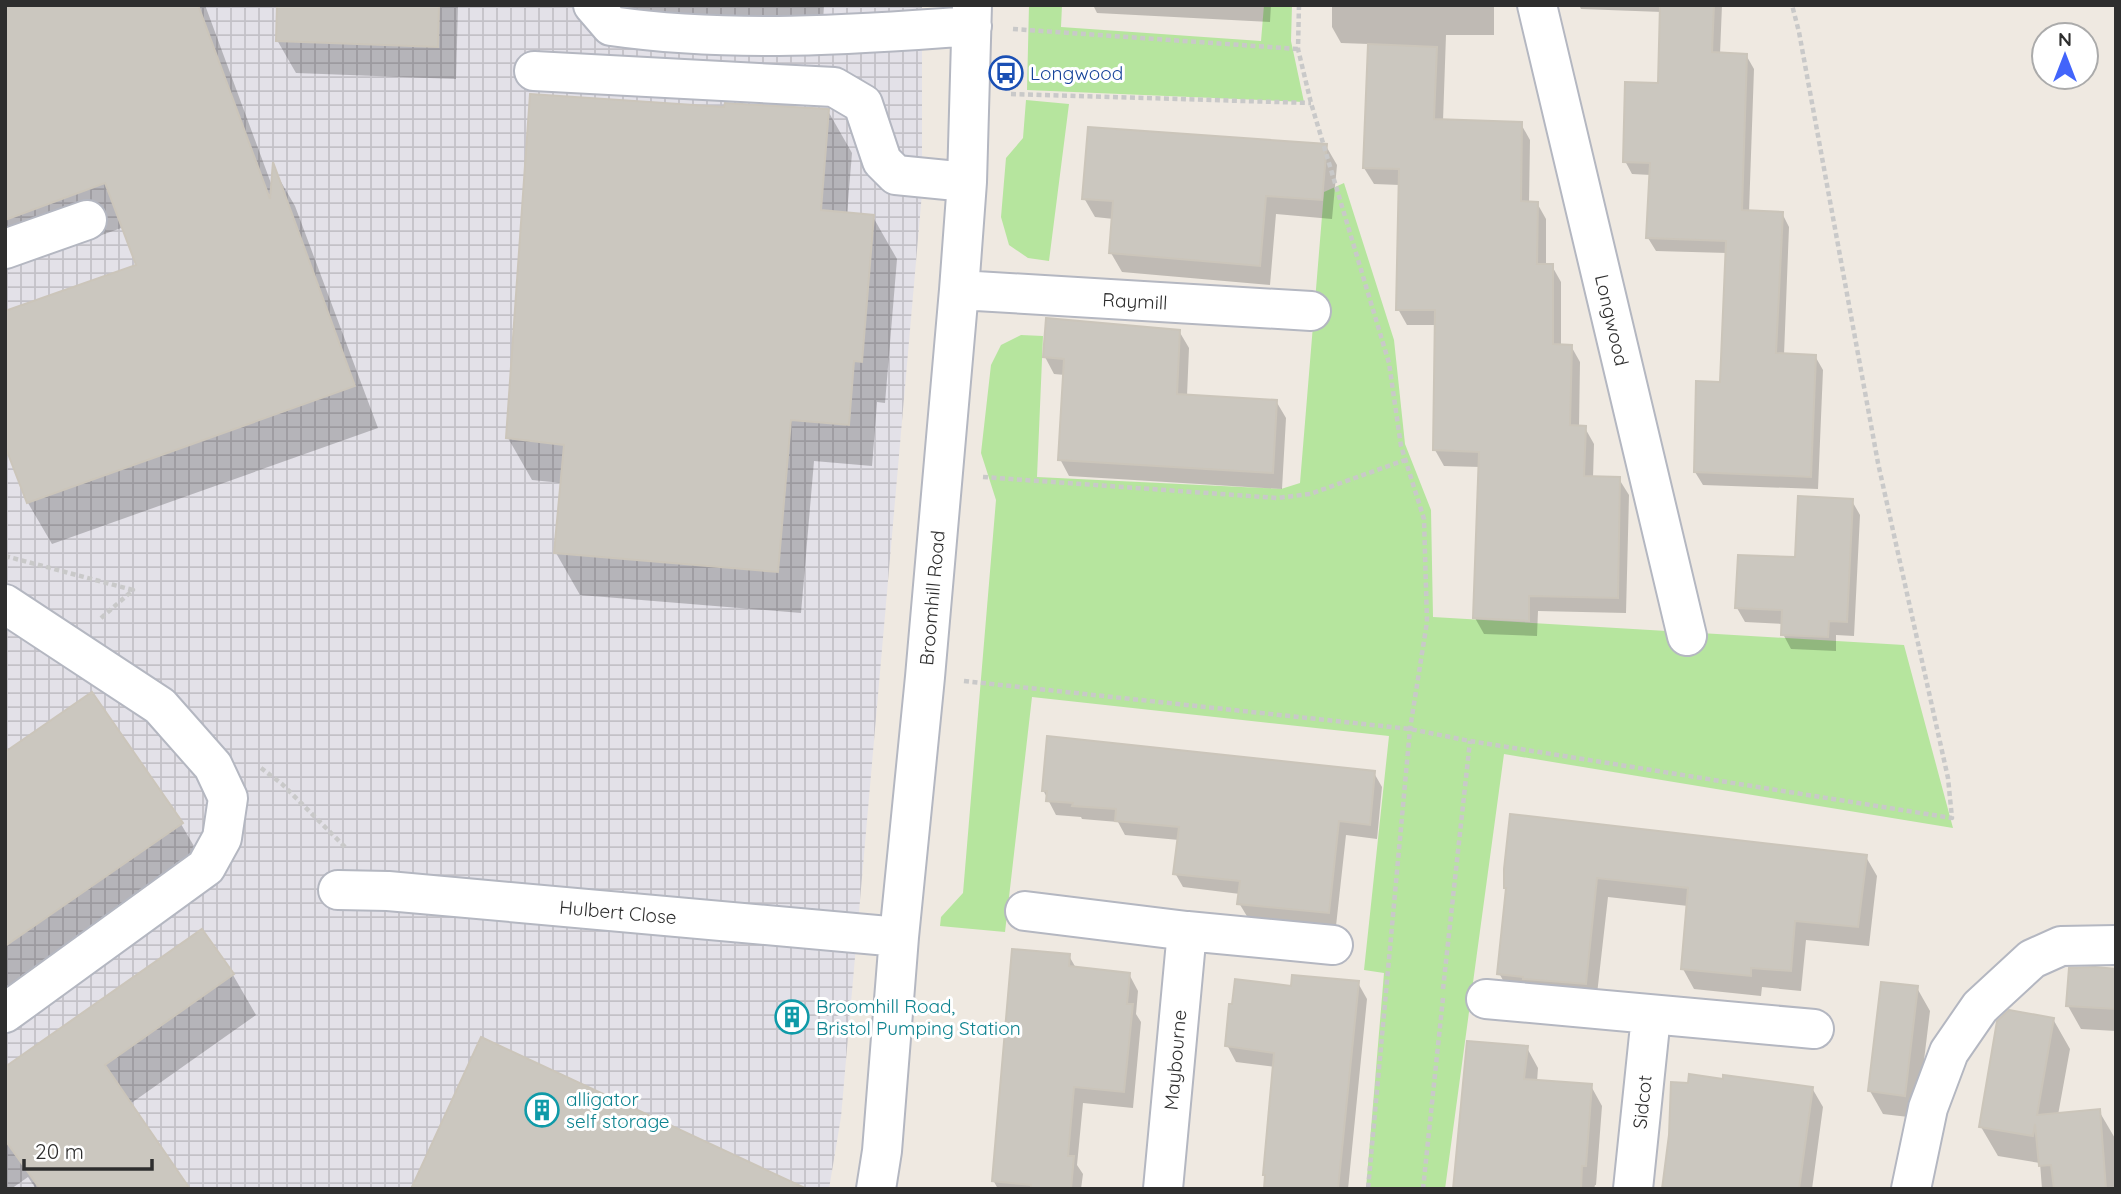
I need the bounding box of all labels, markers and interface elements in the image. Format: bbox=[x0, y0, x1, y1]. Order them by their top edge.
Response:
north arrow bbox=[2030, 21, 2100, 91]
text: N bbox=[2058, 27, 2072, 51]
bus stop icon: Longwood bbox=[987, 54, 1025, 92]
place label: Longwood bbox=[1030, 61, 1123, 85]
street label: Longwood bbox=[1590, 272, 1634, 368]
street label: Raymill bbox=[1102, 287, 1168, 315]
street label: Broomhill Road bbox=[914, 529, 950, 667]
street label: Hulbert Close bbox=[558, 895, 678, 929]
place label: Broomhill Road, Bristol Pumping Station bbox=[816, 994, 1021, 1040]
building icon: Broomhill Road, Bristol Pumping Station bbox=[773, 998, 811, 1036]
street label: Maybourne bbox=[1159, 1009, 1191, 1111]
street label: Sidcot bbox=[1627, 1074, 1657, 1130]
place label: alligator self storage bbox=[566, 1087, 670, 1133]
building icon: alligator self storage bbox=[523, 1091, 561, 1129]
scale bar bbox=[24, 1128, 152, 1172]
text: 20 m bbox=[35, 1138, 84, 1164]

